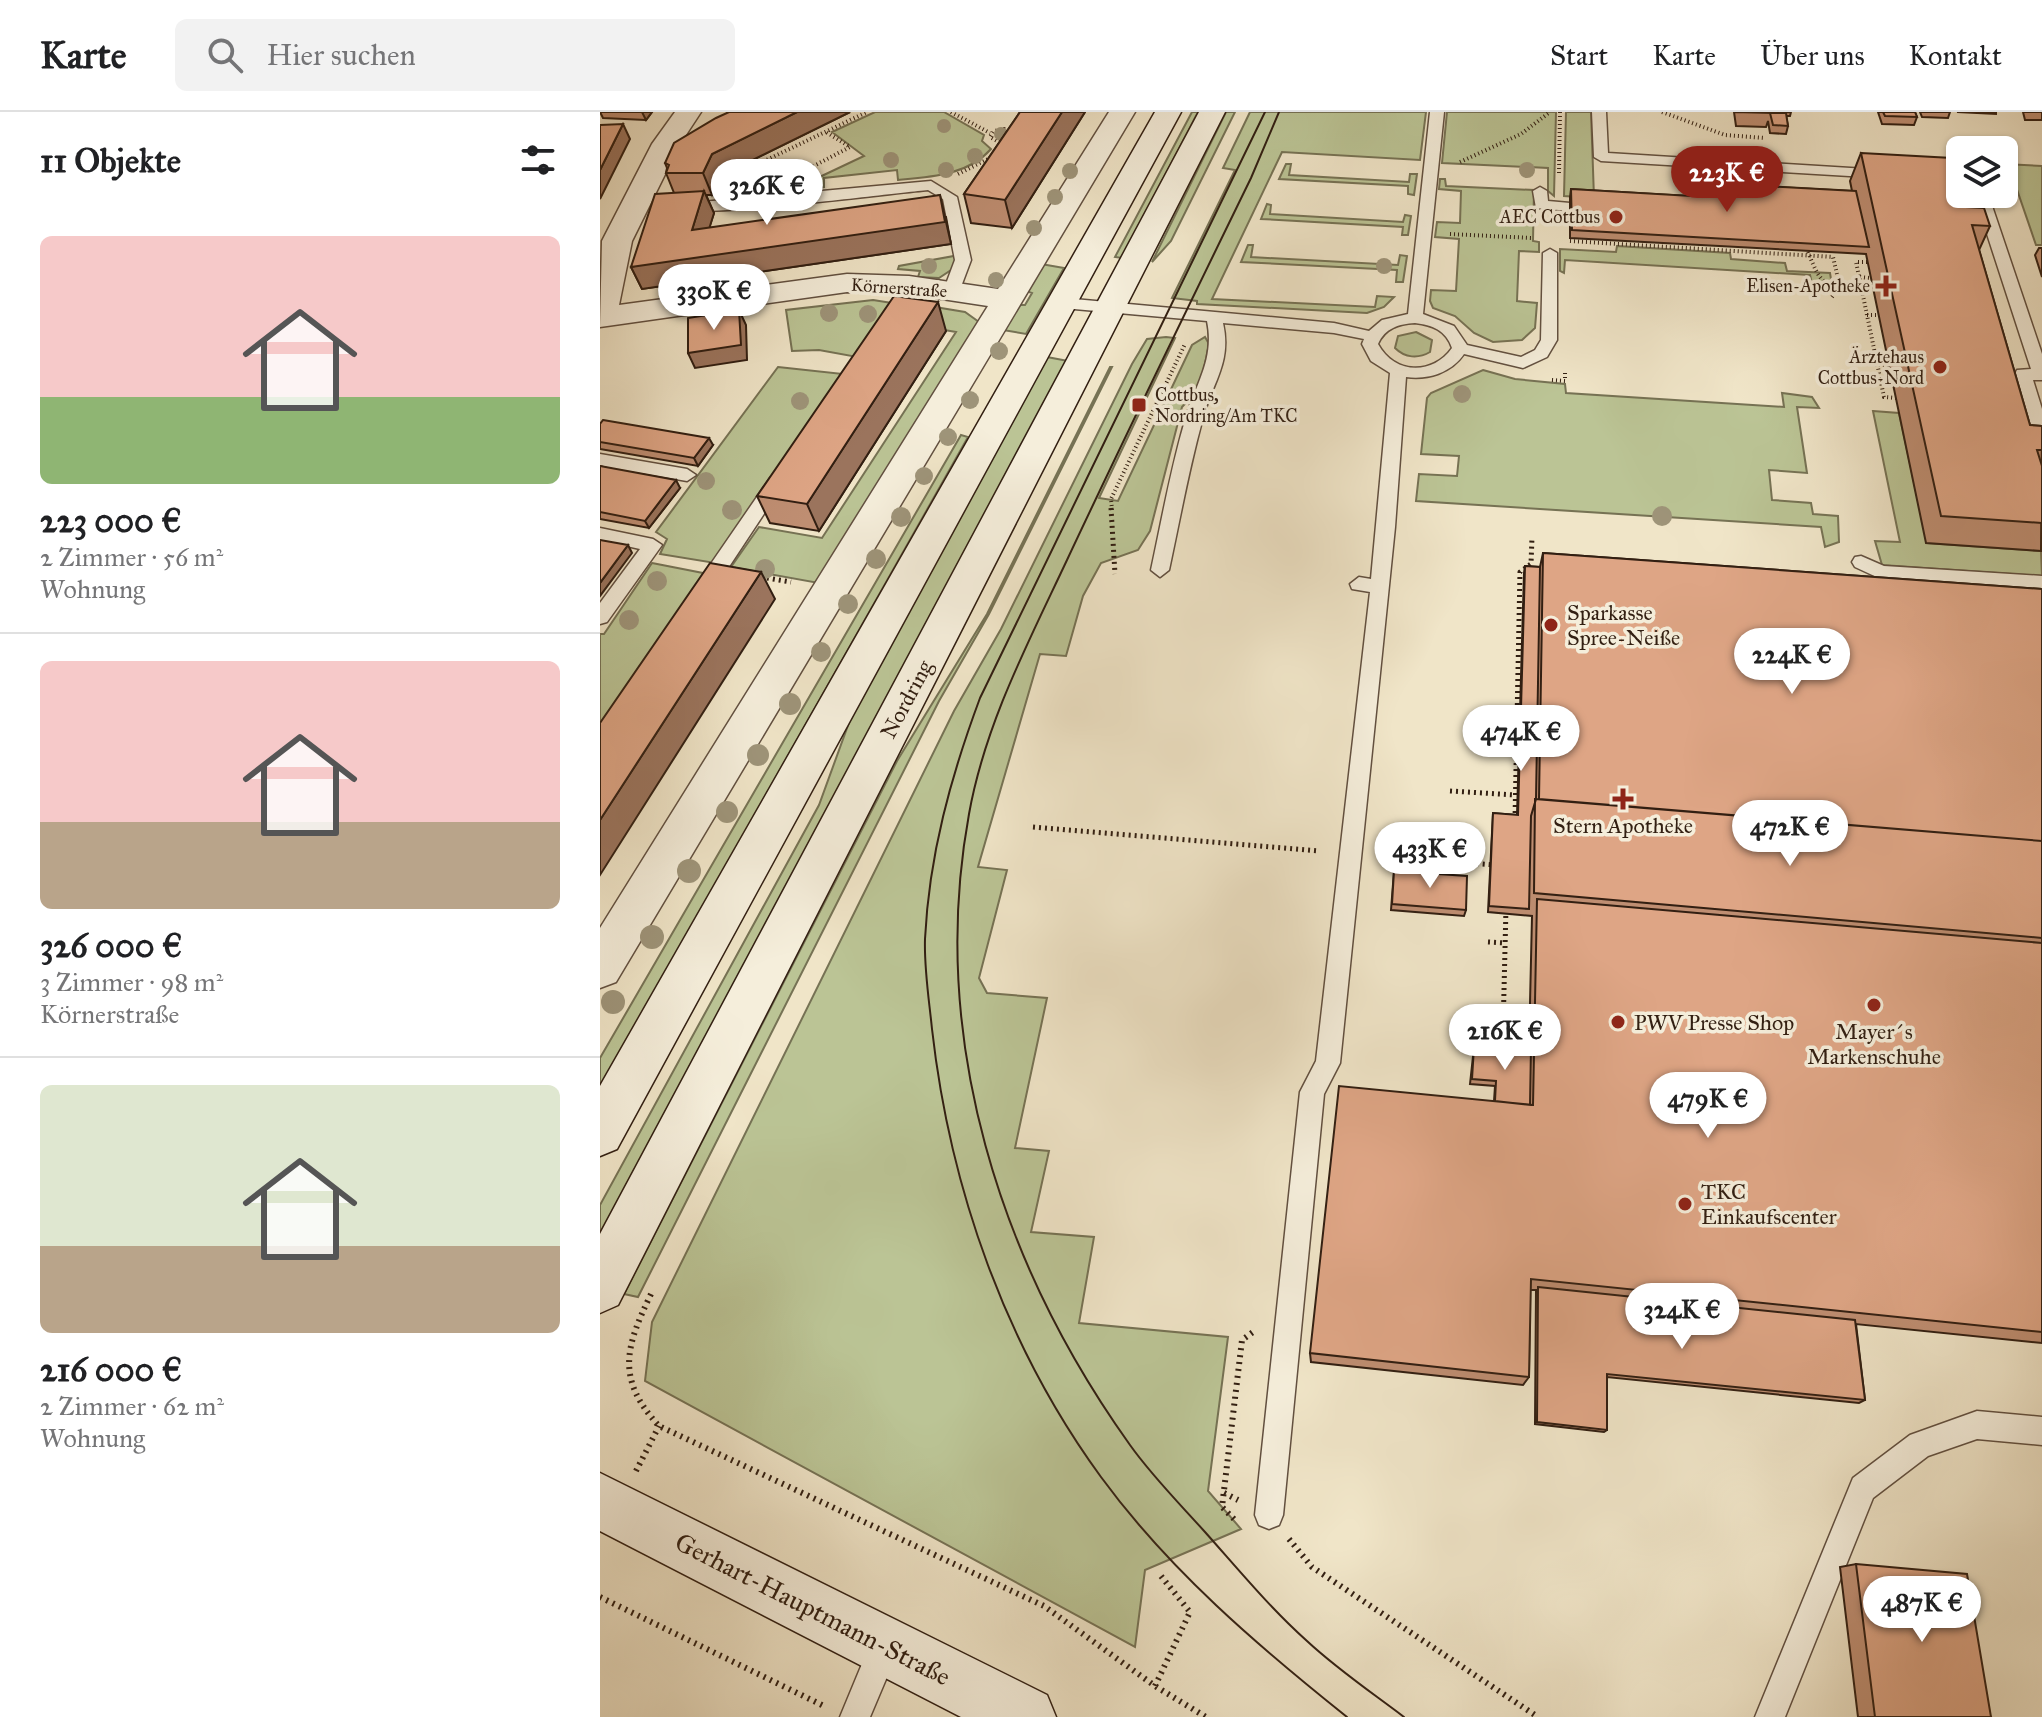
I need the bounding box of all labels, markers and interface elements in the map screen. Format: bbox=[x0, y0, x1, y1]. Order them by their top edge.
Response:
search box bbox=[175, 19, 735, 91]
text: Karte bbox=[40, 32, 127, 78]
icon: search bbox=[203, 33, 247, 77]
text: Hier suchen bbox=[267, 37, 416, 73]
text: Start bbox=[1550, 38, 1608, 73]
text: Karte bbox=[1652, 38, 1716, 73]
text: Über uns bbox=[1760, 38, 1865, 73]
text: Kontakt bbox=[1909, 38, 2002, 73]
map controls bbox=[1946, 136, 2018, 208]
button: layers bbox=[1946, 136, 2018, 208]
icon: filters bbox=[516, 138, 560, 182]
text: 11 Objekte bbox=[40, 140, 181, 181]
pin: 223K € bbox=[1662, 146, 1792, 214]
text: 223K € bbox=[1689, 156, 1765, 188]
pin: 326K € bbox=[702, 159, 832, 227]
text: 326K € bbox=[729, 169, 805, 201]
place label: AEC Cottbus bbox=[1499, 206, 1600, 228]
marker: AEC Cottbus bbox=[1607, 208, 1625, 226]
pin: 330K € bbox=[649, 264, 779, 332]
text: 330K € bbox=[676, 274, 752, 306]
street label: Körnerstraße bbox=[850, 274, 948, 302]
place label: Elisen-Apotheke bbox=[1746, 275, 1870, 297]
marker: Elisen-Apotheke bbox=[1877, 277, 1895, 295]
icon: home bbox=[228, 288, 372, 432]
place label: Ärztehaus Cottbus-Nord bbox=[1818, 346, 1924, 389]
marker: Ärztehaus Cottbus-Nord bbox=[1931, 358, 1949, 376]
place label: Cottbus, Nordring/Am TKC bbox=[1155, 384, 1297, 428]
marker: Cottbus, Nordring/Am TKC bbox=[1130, 396, 1148, 414]
text: 223 000 € bbox=[40, 500, 182, 541]
text: 2 Zimmer · 56 m² bbox=[40, 541, 223, 573]
text: Wohnung bbox=[40, 573, 145, 605]
place label: Sparkasse Spree-Neiße bbox=[1567, 599, 1680, 651]
marker: Sparkasse Spree-Neiße bbox=[1542, 616, 1560, 634]
pin: 224K € bbox=[1727, 628, 1857, 696]
text: 224K € bbox=[1752, 638, 1832, 670]
street label: Nordring bbox=[875, 655, 939, 743]
pin: 474K € bbox=[1456, 705, 1586, 773]
icon: home bbox=[228, 713, 372, 857]
text: 474K € bbox=[1481, 715, 1561, 747]
marker: Stern Apotheke bbox=[1614, 790, 1632, 808]
pin: 472K € bbox=[1725, 800, 1855, 868]
text: 472K € bbox=[1750, 810, 1830, 842]
place label: Stern Apotheke bbox=[1553, 812, 1693, 839]
pin: 433K € bbox=[1365, 822, 1495, 890]
text: 433K € bbox=[1392, 832, 1468, 864]
text: 326 000 € bbox=[40, 925, 182, 966]
text: 3 Zimmer · 98 m² bbox=[40, 966, 223, 998]
marker: Mayer´s Markenschuhe bbox=[1865, 996, 1883, 1014]
text: Körnerstraße bbox=[40, 998, 179, 1030]
pin: 216K € bbox=[1440, 1004, 1570, 1072]
place label: PWV Presse Shop bbox=[1634, 1009, 1794, 1036]
marker: PWV Presse Shop bbox=[1609, 1013, 1627, 1031]
text: 216K € bbox=[1467, 1014, 1543, 1046]
place label: Mayer´s Markenschuhe bbox=[1807, 1018, 1941, 1070]
pin: 479K € bbox=[1643, 1072, 1773, 1140]
text: 479K € bbox=[1667, 1082, 1749, 1114]
icon: home bbox=[228, 1137, 372, 1281]
place label: TKC Einkaufscenter bbox=[1701, 1178, 1838, 1230]
marker: TKC Einkaufscenter bbox=[1676, 1195, 1694, 1213]
pin: 324K € bbox=[1617, 1283, 1747, 1351]
text: 324K € bbox=[1643, 1293, 1721, 1325]
text: 216 000 € bbox=[40, 1349, 182, 1390]
text: 2 Zimmer · 62 m² bbox=[40, 1390, 224, 1422]
text: Wohnung bbox=[40, 1422, 145, 1454]
street label: Gerhart-Hauptmann-Straße bbox=[670, 1526, 956, 1693]
pin: 487K € bbox=[1857, 1576, 1987, 1644]
text: 487K € bbox=[1881, 1586, 1963, 1618]

